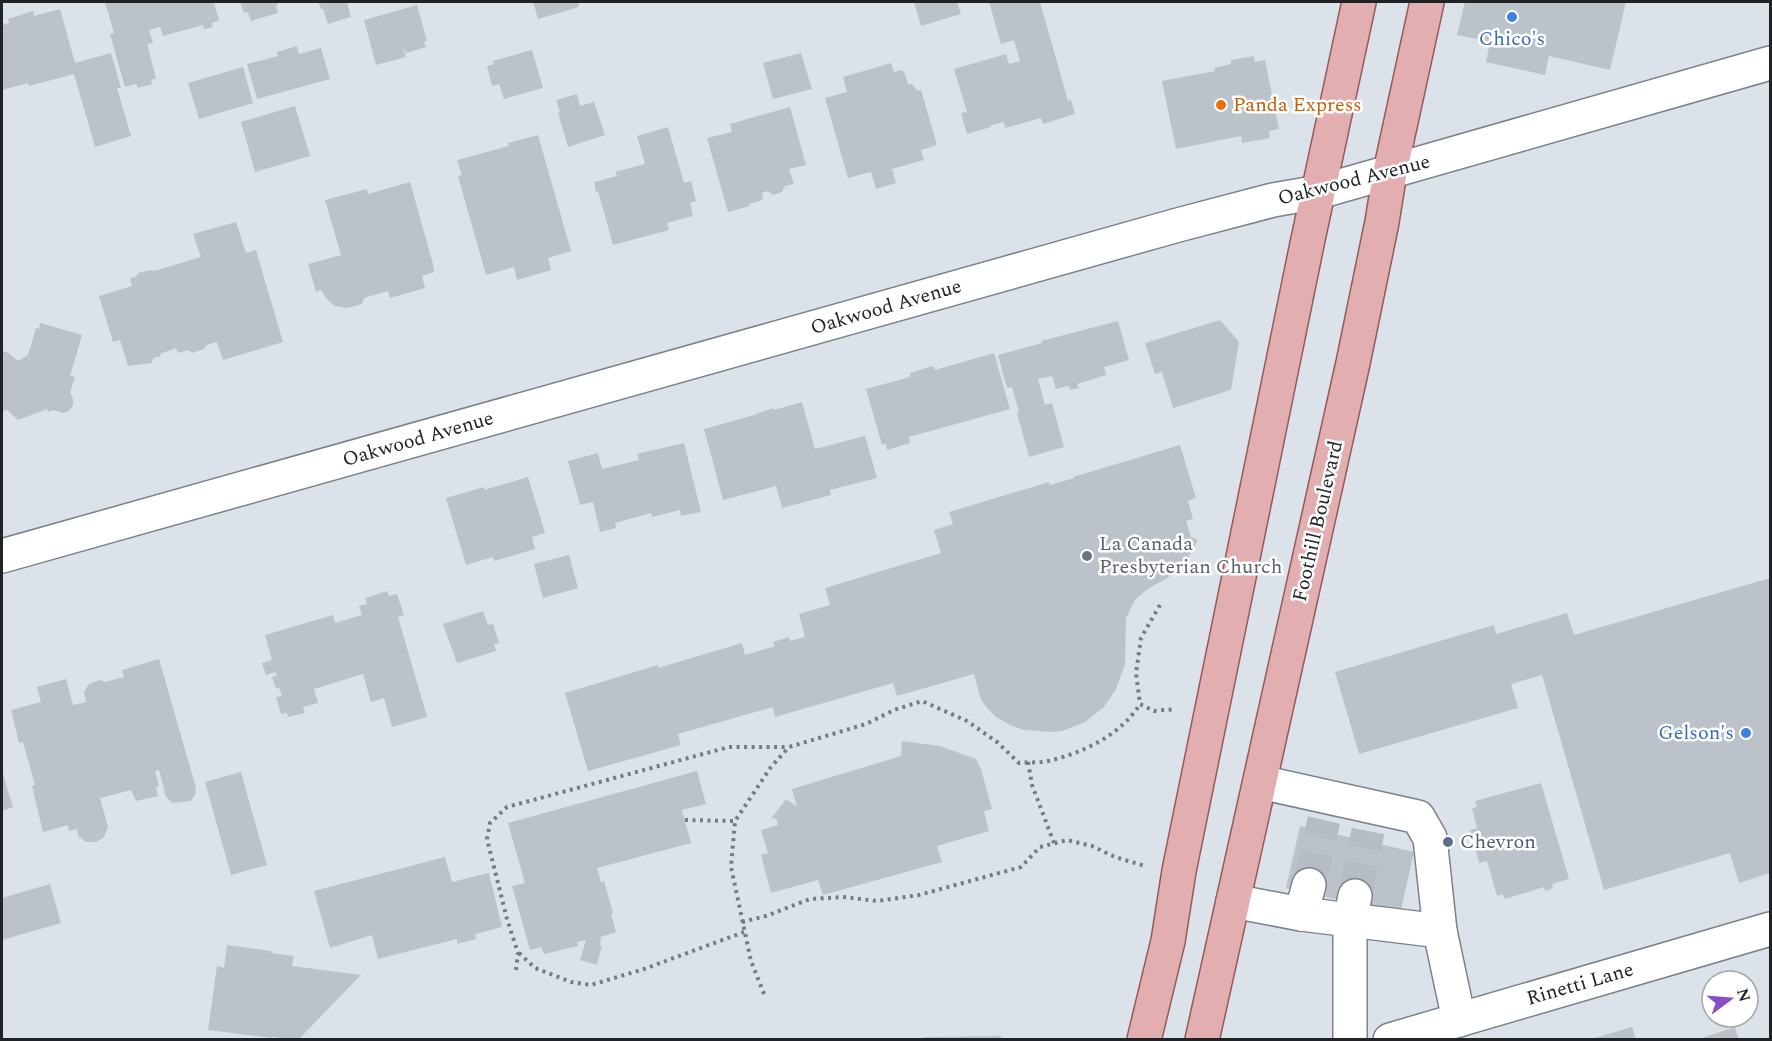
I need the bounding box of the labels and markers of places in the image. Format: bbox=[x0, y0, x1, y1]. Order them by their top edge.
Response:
marker: Chico's bbox=[1505, 10, 1519, 24]
place label: Chico's bbox=[1479, 24, 1545, 54]
place label: Panda Express bbox=[1233, 90, 1362, 120]
marker: Panda Express bbox=[1214, 98, 1228, 112]
place label: La Canada Presbyterian Church bbox=[1099, 529, 1282, 582]
marker: La Canada Presbyterian Church bbox=[1080, 549, 1094, 563]
place label: Gelson's bbox=[1658, 718, 1734, 748]
marker: Gelson's bbox=[1739, 726, 1753, 740]
place label: Chevron bbox=[1460, 827, 1536, 857]
marker: Chevron bbox=[1441, 835, 1455, 849]

